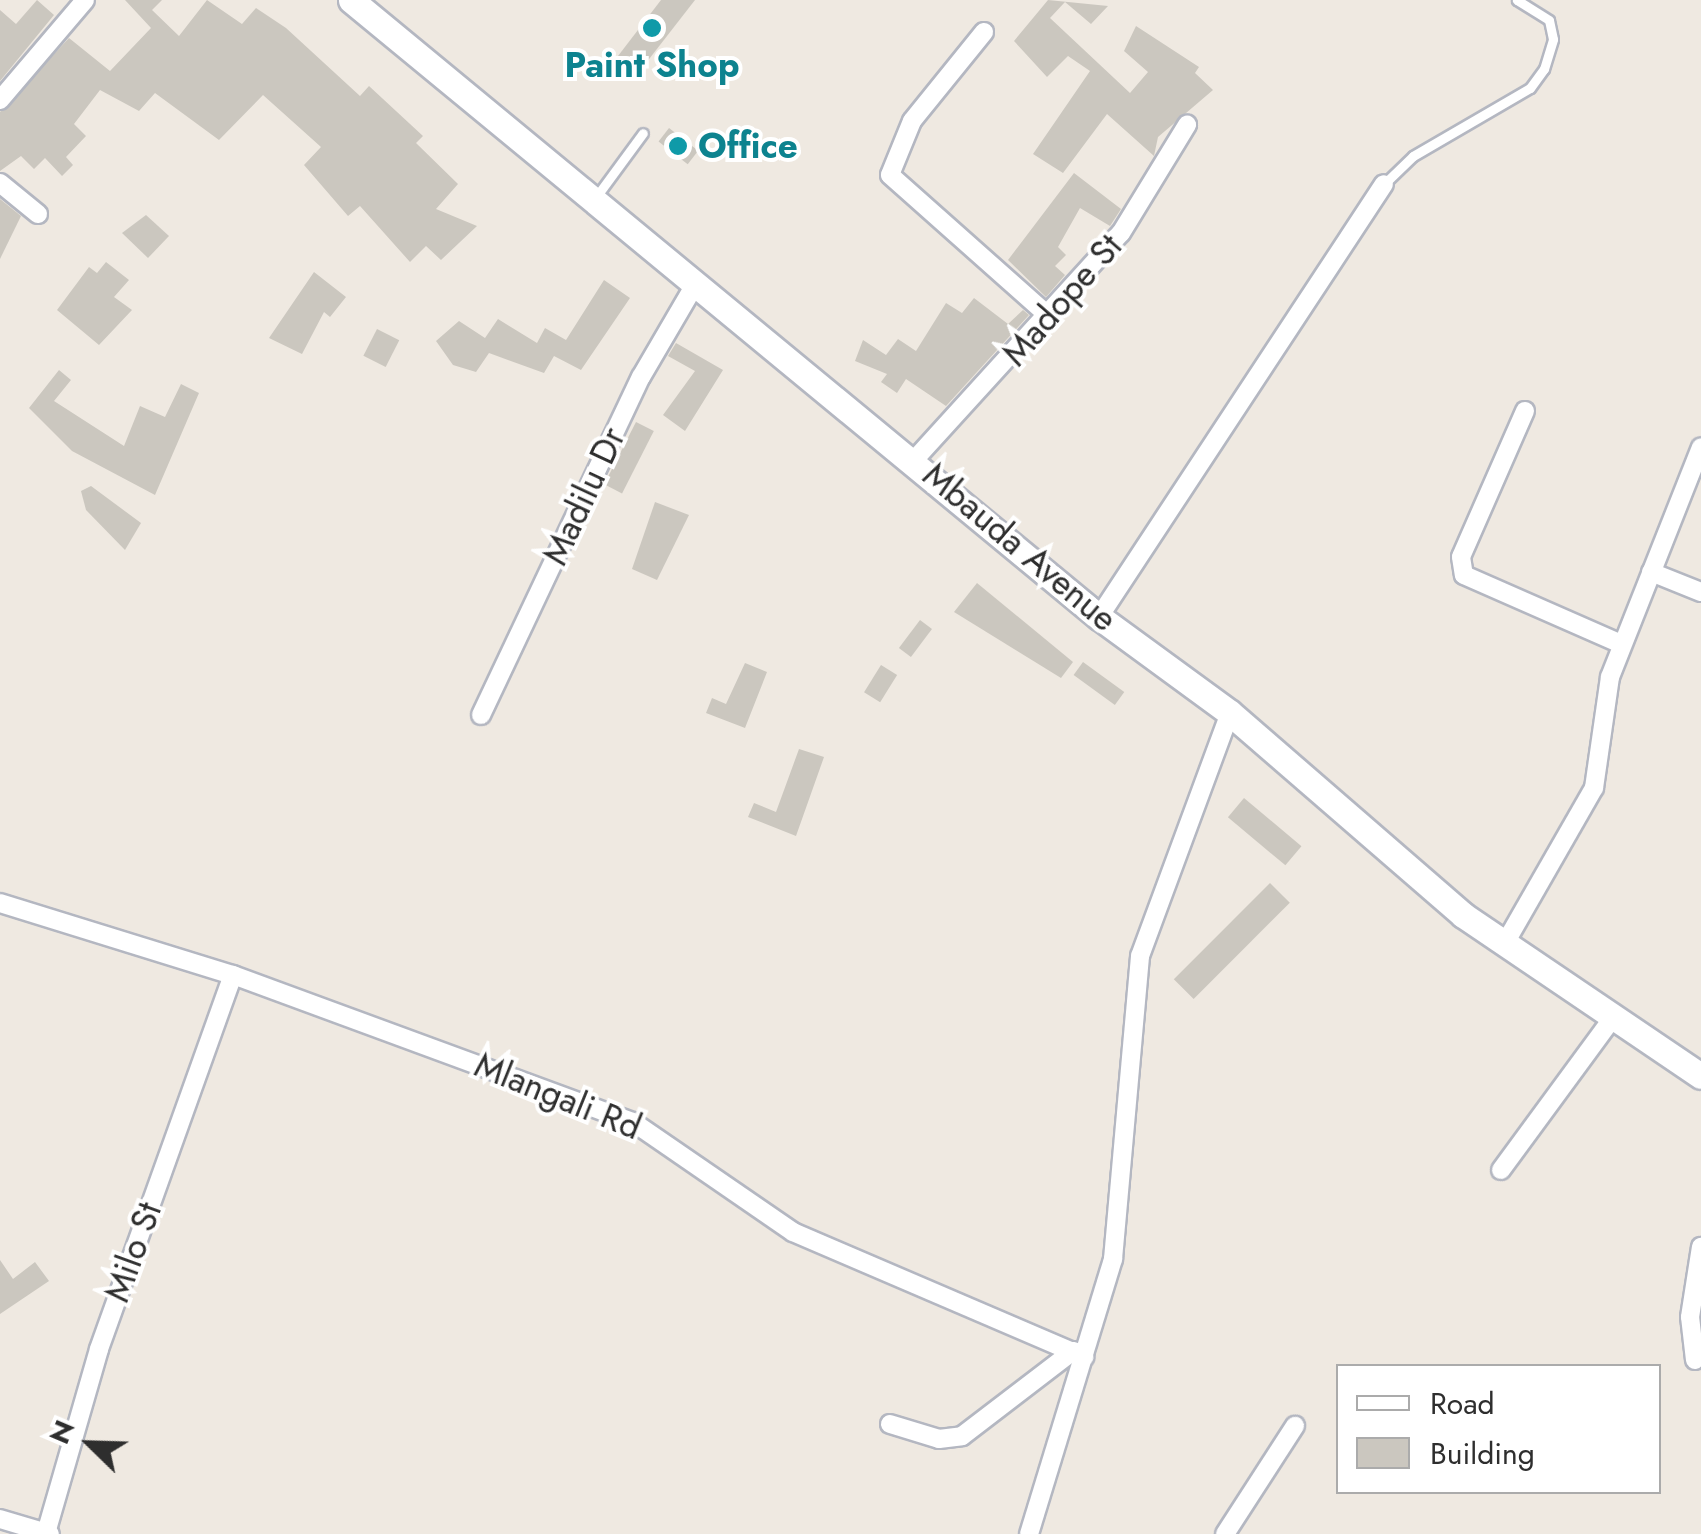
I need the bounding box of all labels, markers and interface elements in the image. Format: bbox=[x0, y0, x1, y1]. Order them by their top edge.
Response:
marker: Paint Shop bbox=[641, 17, 663, 39]
place label: Paint Shop bbox=[564, 44, 740, 86]
place label: Office bbox=[698, 125, 798, 167]
marker: Office bbox=[667, 135, 689, 157]
street label: Madope St bbox=[994, 226, 1130, 374]
street label: Madilu Dr bbox=[534, 421, 634, 571]
street label: Mbauda Avenue bbox=[915, 454, 1125, 640]
street label: Mlangali Rd bbox=[469, 1044, 647, 1148]
street label: Milo St bbox=[96, 1197, 170, 1307]
legend bbox=[1336, 1364, 1661, 1494]
text: Road bbox=[1430, 1382, 1495, 1425]
north arrow bbox=[40, 1394, 140, 1494]
text: N bbox=[39, 1414, 85, 1450]
text: Building bbox=[1430, 1432, 1535, 1475]

